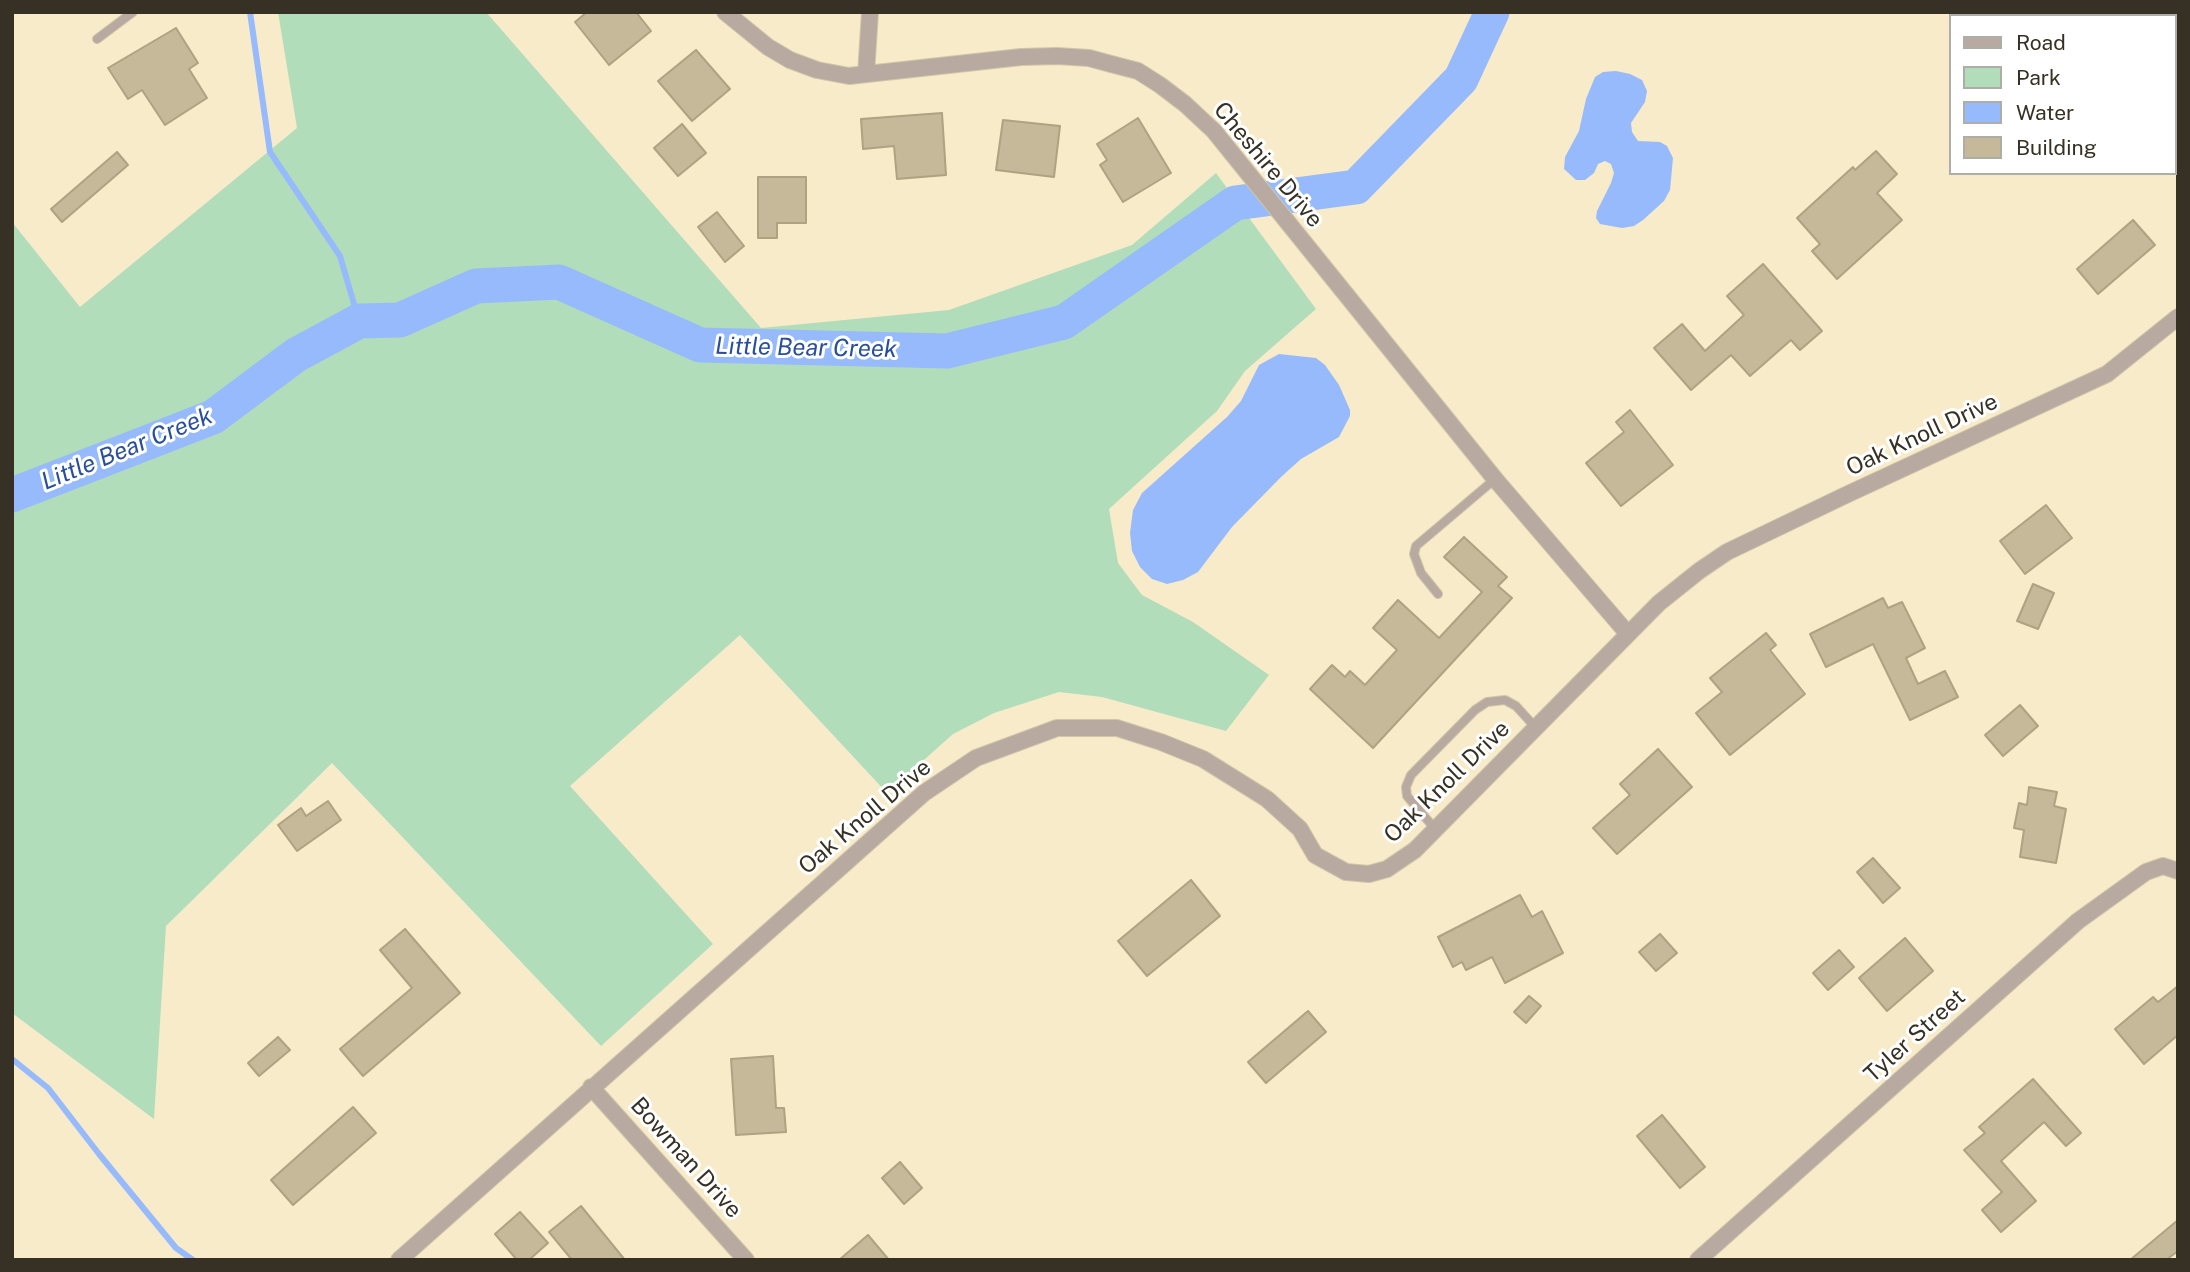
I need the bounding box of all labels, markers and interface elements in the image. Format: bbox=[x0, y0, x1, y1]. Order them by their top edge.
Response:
legend bbox=[1948, 14, 2176, 175]
text: Road bbox=[2016, 30, 2066, 55]
text: Park bbox=[2016, 65, 2061, 90]
street label: Cheshire Drive bbox=[1208, 97, 1328, 233]
text: Water bbox=[2016, 100, 2074, 125]
text: Building bbox=[2016, 135, 2097, 160]
water label: Little Bear Creek bbox=[715, 332, 897, 364]
street label: Oak Knoll Drive bbox=[1842, 388, 2002, 482]
water label: Little Bear Creek bbox=[37, 402, 217, 496]
street label: Oak Knoll Drive bbox=[1378, 715, 1516, 849]
street label: Oak Knoll Drive bbox=[793, 754, 937, 880]
street label: Tyler Street bbox=[1859, 984, 1971, 1088]
street label: Bowman Drive bbox=[625, 1092, 747, 1224]

